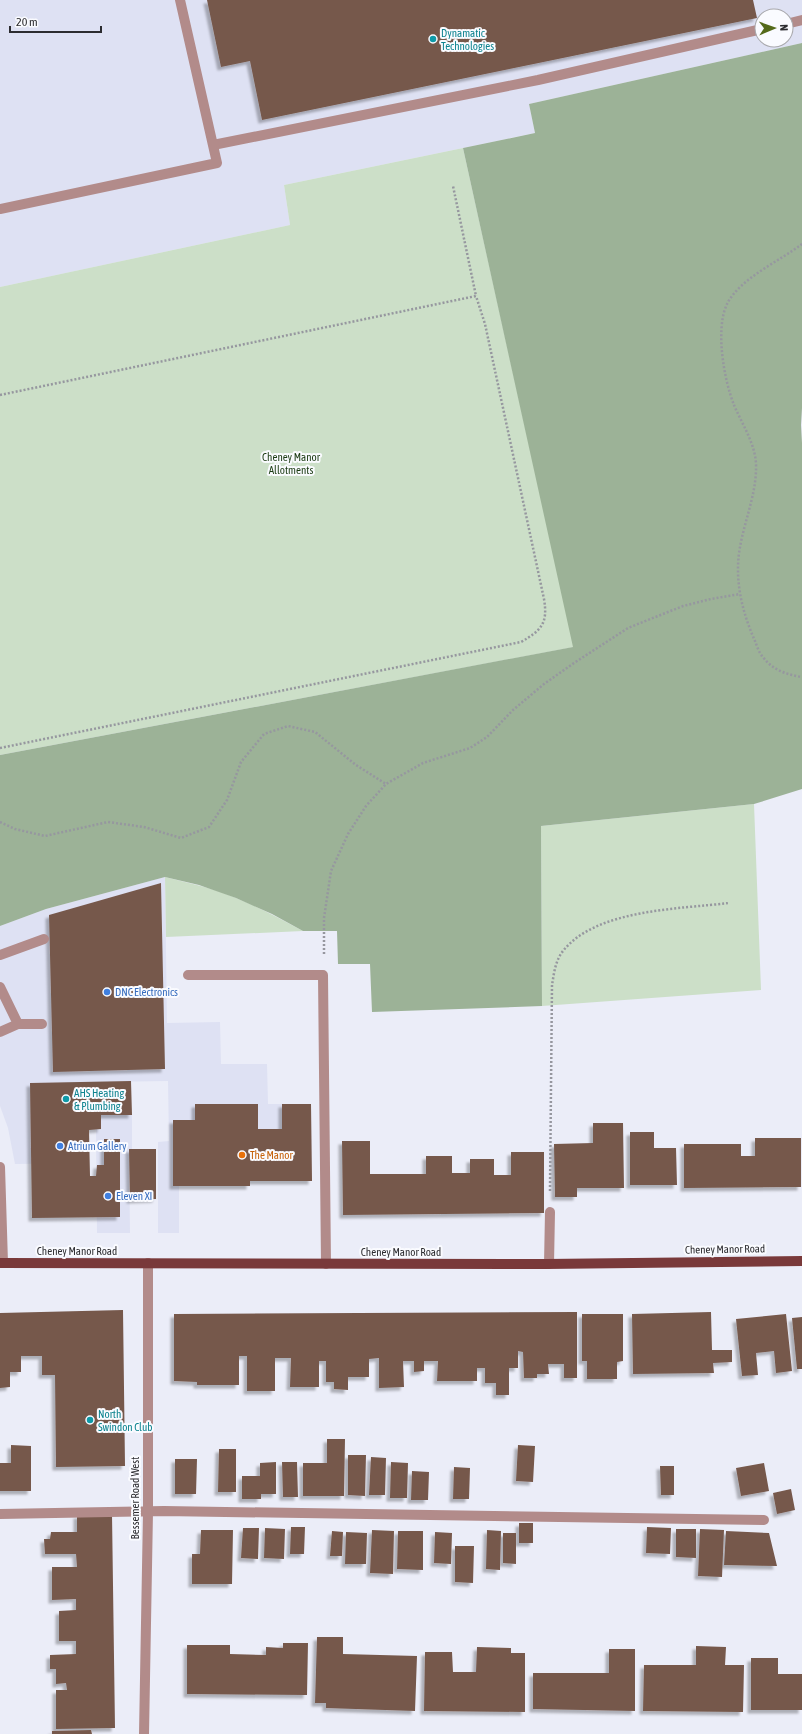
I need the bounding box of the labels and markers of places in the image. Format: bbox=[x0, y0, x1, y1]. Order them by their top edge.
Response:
place label: Dynamatic Technologies bbox=[441, 27, 494, 52]
marker: Dynamatic Technologies bbox=[428, 34, 438, 44]
place label: DNC Electronics bbox=[115, 986, 178, 998]
marker: DNC Electronics bbox=[102, 987, 112, 997]
place label: AHS Heating & Plumbing bbox=[74, 1087, 124, 1112]
marker: AHS Heating & Plumbing bbox=[61, 1094, 71, 1104]
place label: Atrium Gallery bbox=[68, 1140, 127, 1152]
marker: Atrium Gallery bbox=[55, 1141, 65, 1151]
place label: The Manor bbox=[250, 1149, 293, 1161]
marker: The Manor bbox=[237, 1150, 247, 1160]
place label: Eleven XI bbox=[116, 1190, 152, 1202]
marker: Eleven XI bbox=[103, 1191, 113, 1201]
place label: North Swindon Club bbox=[98, 1408, 153, 1433]
marker: North Swindon Club bbox=[85, 1415, 95, 1425]

